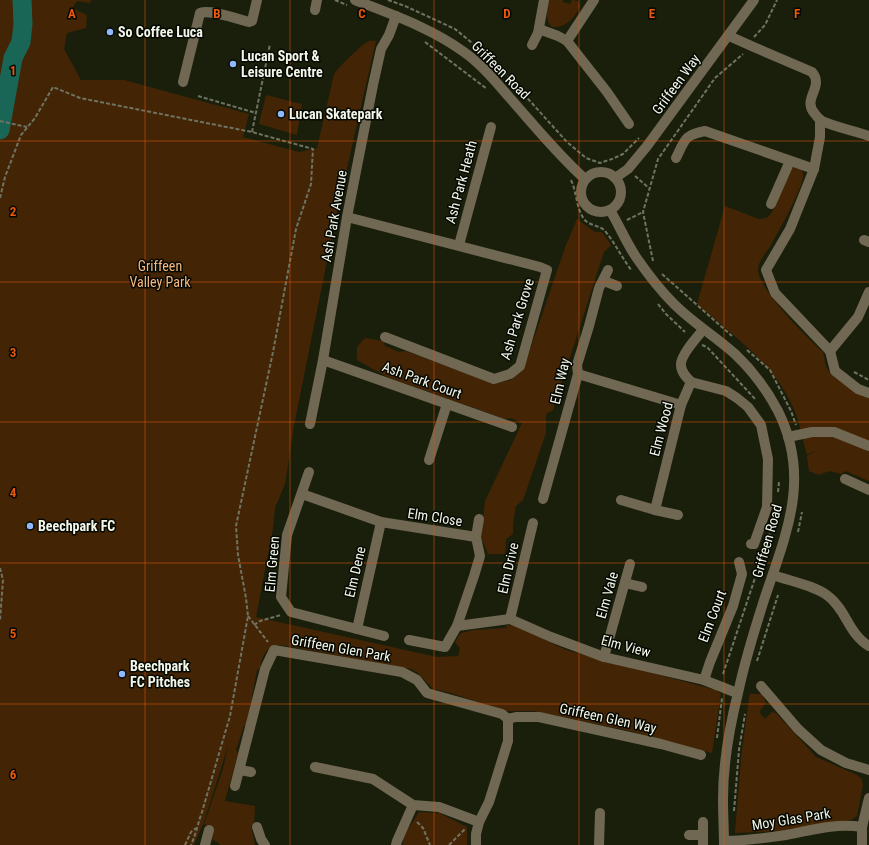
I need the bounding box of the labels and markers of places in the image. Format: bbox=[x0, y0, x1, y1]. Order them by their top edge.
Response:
place label: So Coffee Luca bbox=[118, 24, 203, 40]
marker: So Coffee Luca bbox=[105, 27, 115, 37]
place label: Lucan Sport & Leisure Centre bbox=[241, 48, 323, 80]
marker: Lucan Sport & Leisure Centre bbox=[228, 59, 238, 69]
place label: Lucan Skatepark bbox=[289, 106, 383, 122]
marker: Lucan Skatepark bbox=[276, 109, 286, 119]
place label: Beechpark FC bbox=[38, 518, 115, 534]
marker: Beechpark FC bbox=[25, 521, 35, 531]
place label: Beechpark FC Pitches bbox=[130, 658, 190, 690]
marker: Beechpark FC Pitches bbox=[117, 669, 127, 679]

